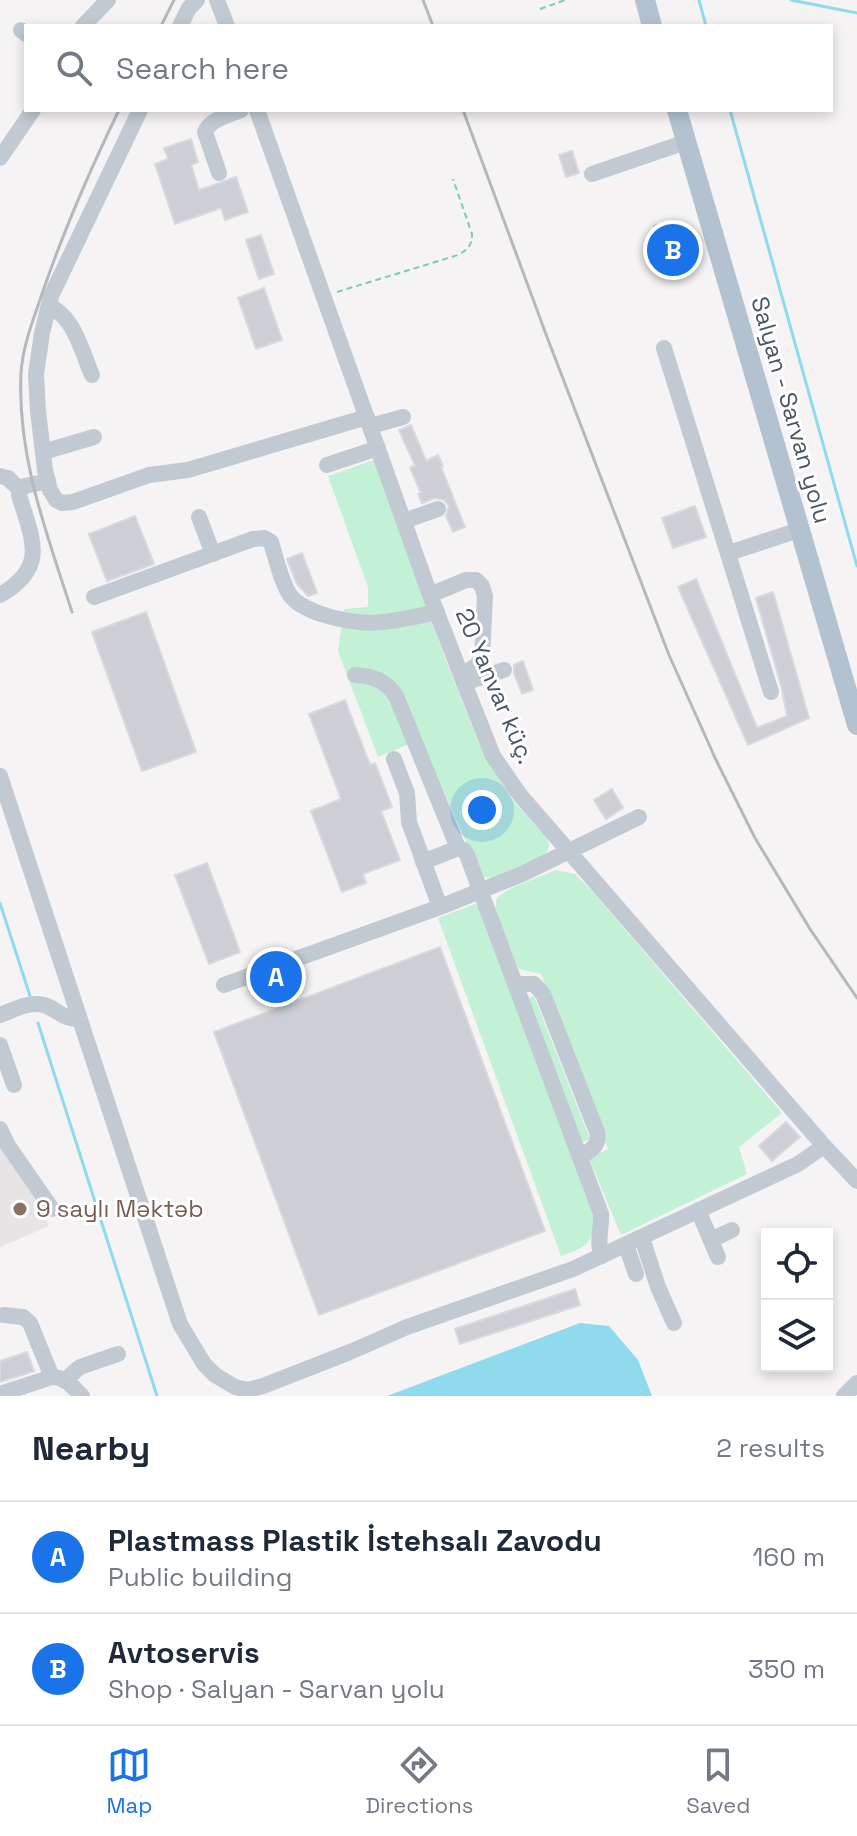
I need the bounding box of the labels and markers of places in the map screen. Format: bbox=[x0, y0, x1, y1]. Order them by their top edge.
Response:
pin: B bbox=[647, 220, 699, 280]
pin: A bbox=[250, 947, 302, 1007]
place label: 9 saylı Məktəb bbox=[36, 1193, 204, 1224]
marker: 9 saylı Məktəb bbox=[11, 1200, 29, 1218]

